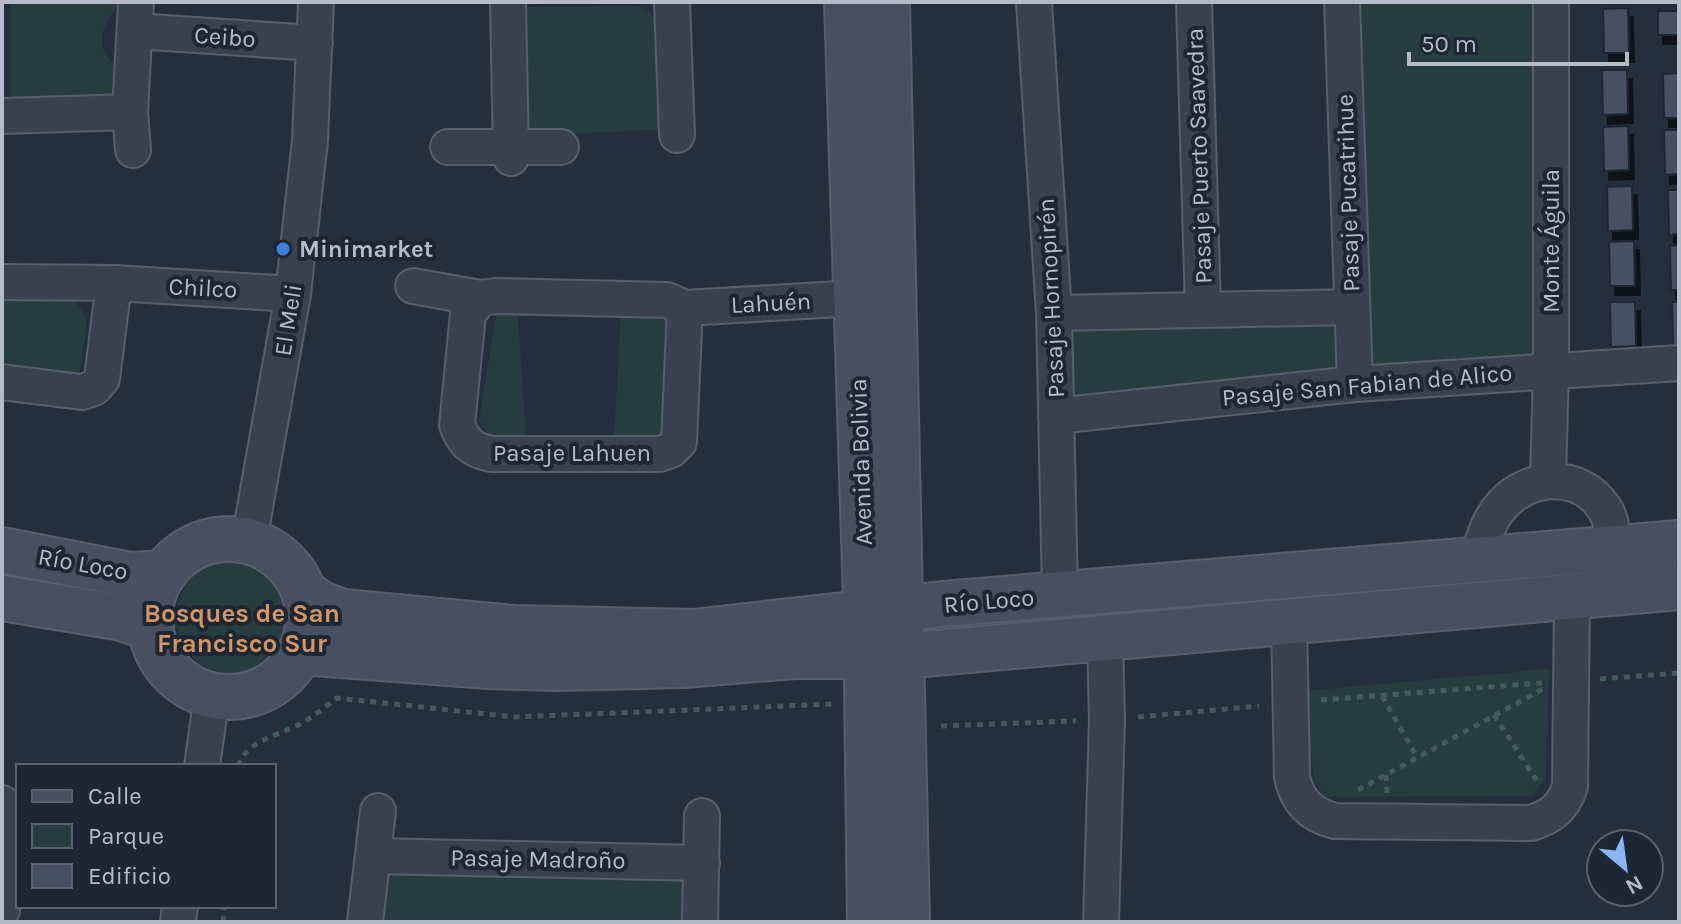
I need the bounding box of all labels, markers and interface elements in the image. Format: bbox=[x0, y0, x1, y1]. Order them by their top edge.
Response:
scale bar bbox=[1409, 16, 1627, 66]
street label: Ceibo bbox=[193, 21, 257, 53]
street label: Pasaje Puerto Saavedra bbox=[1181, 28, 1217, 284]
text: 50 m bbox=[1421, 30, 1477, 58]
street label: Pasaje Pucatrihue bbox=[1331, 94, 1365, 292]
street label: Monte Águila bbox=[1536, 169, 1565, 313]
street label: Pasaje Hornopirén bbox=[1032, 197, 1070, 399]
place label: Minimarket bbox=[299, 235, 433, 263]
marker: Minimarket bbox=[274, 240, 292, 258]
street label: Chilco bbox=[168, 272, 238, 304]
street label: El Meli bbox=[269, 282, 307, 358]
street label: Lahuén bbox=[730, 287, 812, 319]
street label: Pasaje San Fabian de Alico bbox=[1221, 358, 1513, 412]
street label: Avenida Bolivia bbox=[844, 378, 878, 546]
street label: Pasaje Lahuen bbox=[493, 439, 651, 467]
street label: Río Loco bbox=[36, 542, 130, 586]
street label: Río Loco bbox=[943, 583, 1035, 619]
district label: Bosques de San Francisco Sur bbox=[144, 598, 340, 659]
legend bbox=[16, 764, 276, 908]
text: Calle bbox=[88, 782, 142, 810]
text: Parque bbox=[88, 822, 164, 850]
north arrow bbox=[1585, 828, 1665, 908]
street label: Pasaje Madroño bbox=[450, 843, 626, 875]
text: Edificio bbox=[88, 862, 171, 890]
text: N bbox=[1621, 869, 1647, 900]

